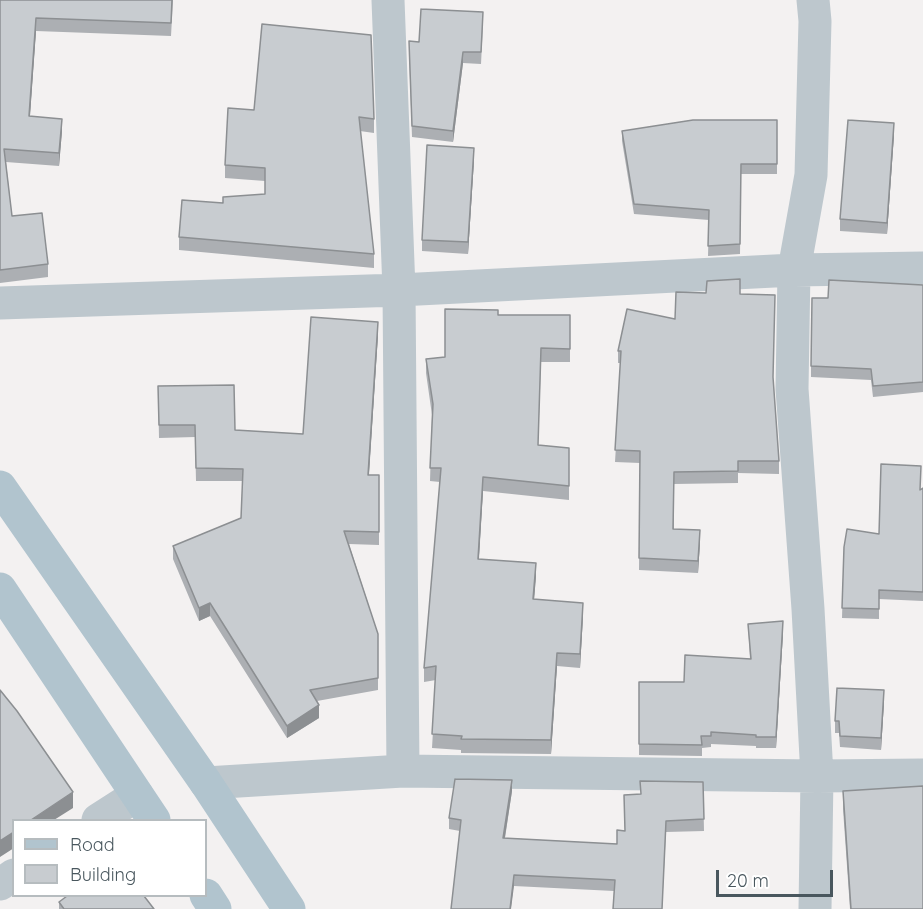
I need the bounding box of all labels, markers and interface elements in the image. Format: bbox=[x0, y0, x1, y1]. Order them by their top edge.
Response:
legend bbox=[12, 819, 207, 897]
text: Road bbox=[70, 833, 115, 856]
scale bar bbox=[719, 858, 836, 896]
text: Building bbox=[70, 863, 136, 886]
text: 20 m bbox=[727, 869, 769, 892]

